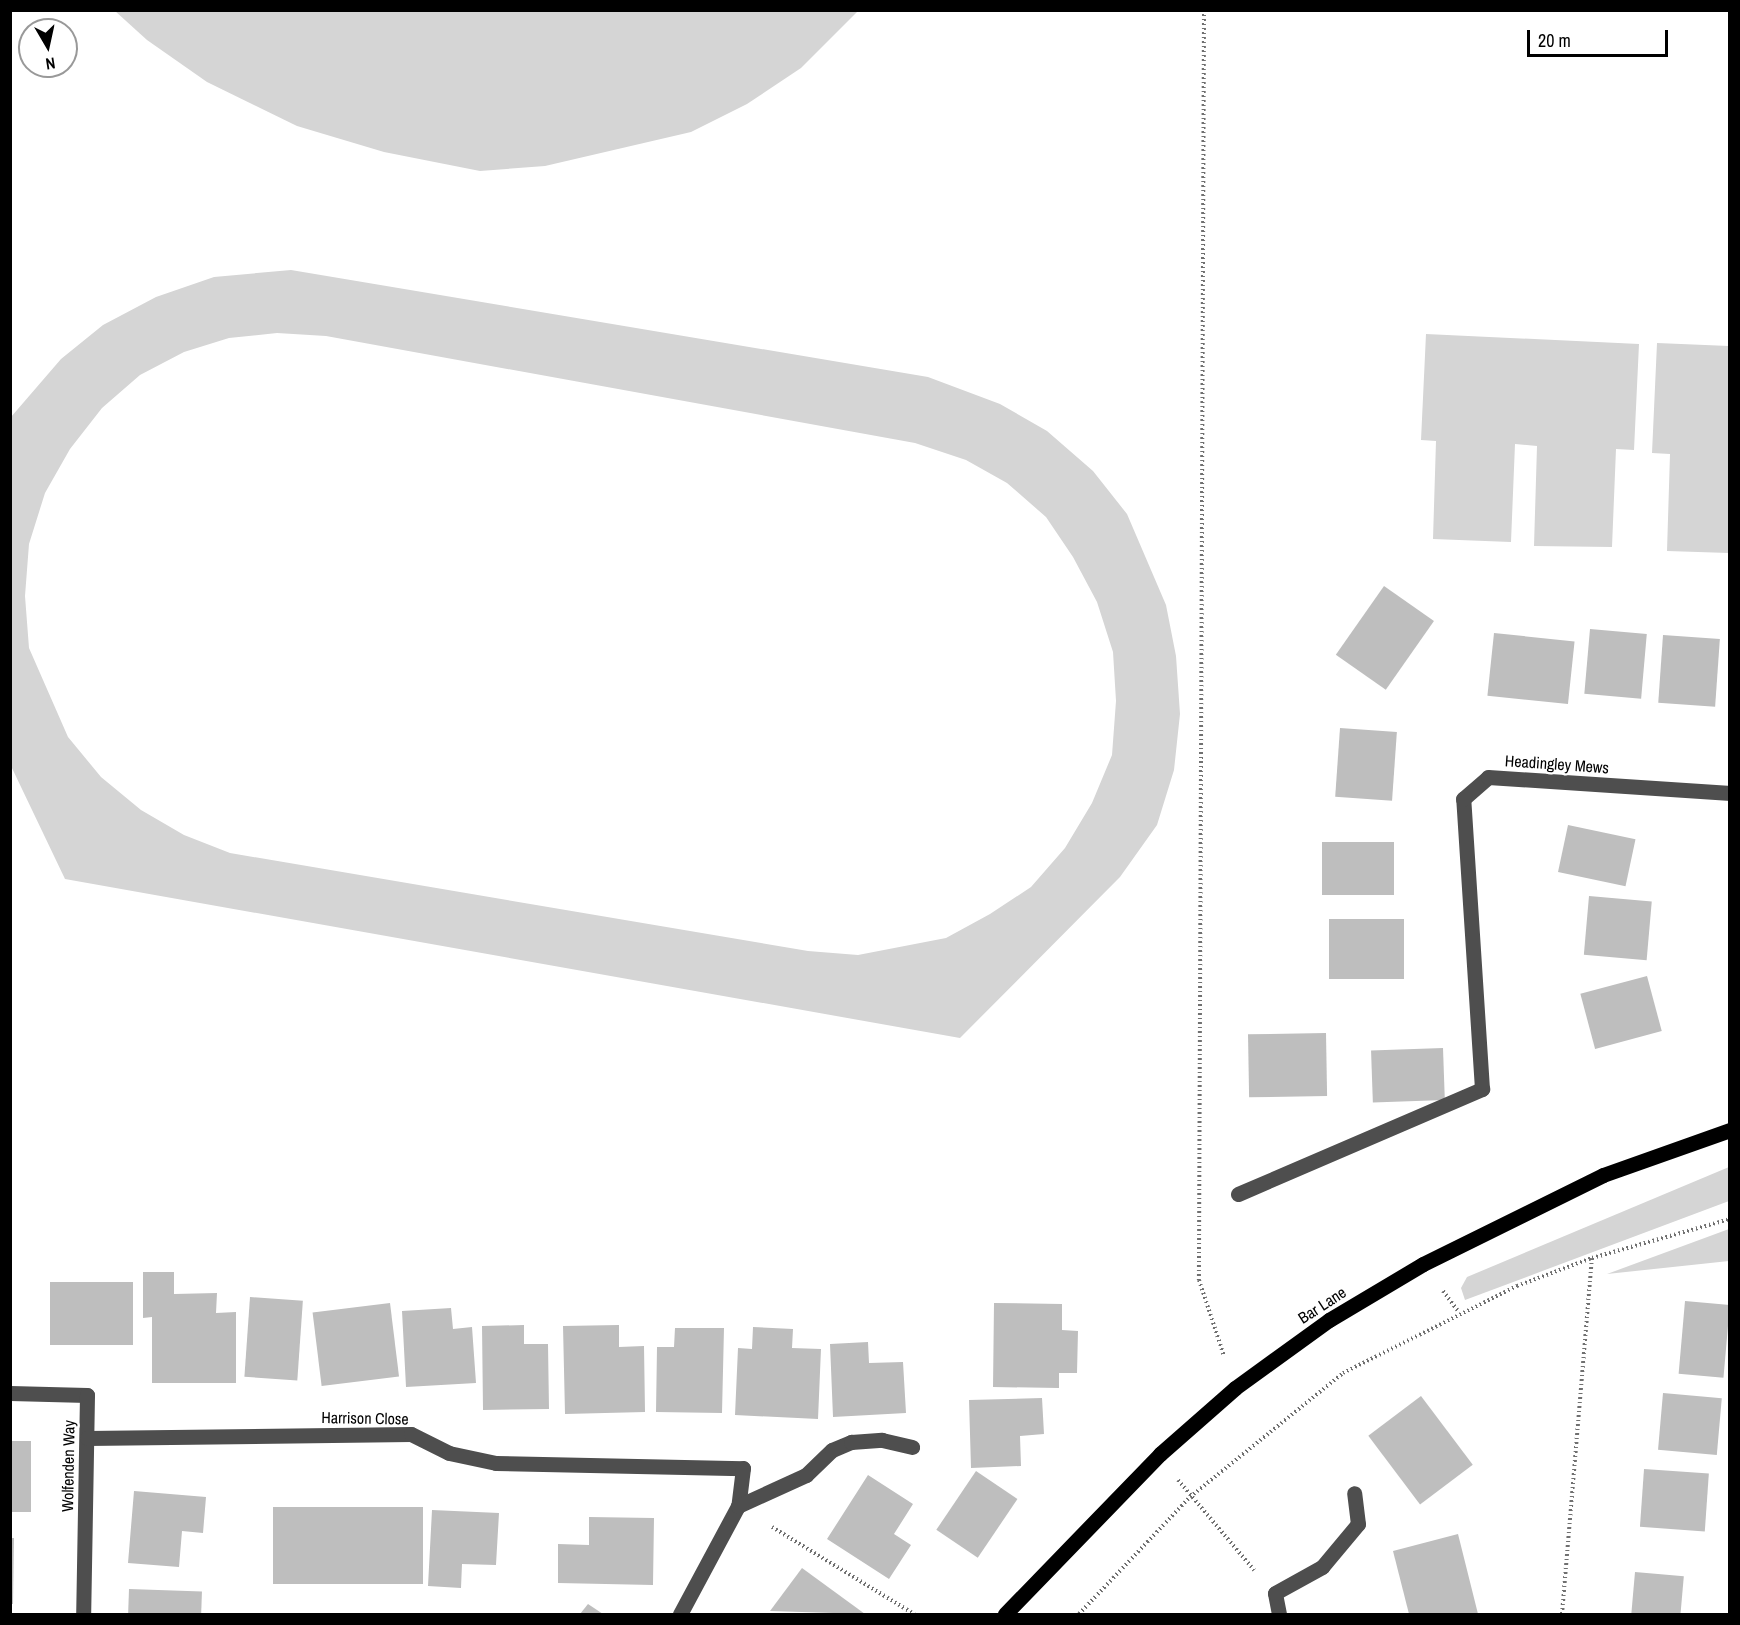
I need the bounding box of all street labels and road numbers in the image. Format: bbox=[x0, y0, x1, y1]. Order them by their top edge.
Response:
street label: Headingley Mews bbox=[1504, 751, 1610, 777]
street label: Bar Lane bbox=[1294, 1282, 1350, 1328]
street label: Harrison Close bbox=[321, 1408, 409, 1428]
street label: Wolfenden Way bbox=[58, 1420, 78, 1512]

